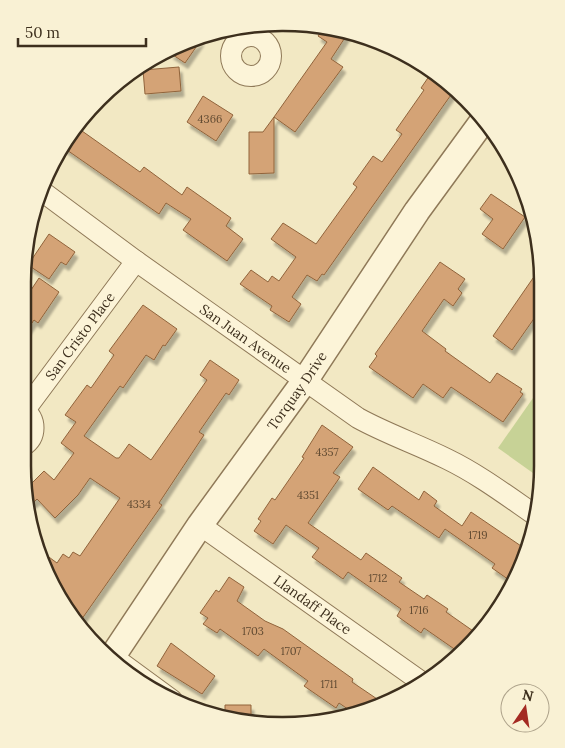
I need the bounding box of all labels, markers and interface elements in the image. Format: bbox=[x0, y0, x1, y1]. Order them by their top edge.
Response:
scale bar bbox=[18, 15, 145, 47]
text: 50 m bbox=[25, 23, 60, 42]
house number: 4366 bbox=[198, 112, 222, 126]
street label: San Cristo Place bbox=[41, 288, 119, 384]
street label: San Juan Avenue bbox=[196, 300, 295, 377]
street label: Torquay Drive bbox=[263, 348, 331, 433]
house number: 4357 bbox=[315, 445, 339, 459]
house number: 4351 bbox=[297, 488, 319, 502]
house number: 4334 bbox=[127, 497, 151, 511]
house number: 1719 bbox=[468, 528, 488, 542]
street label: Llandaff Place bbox=[270, 571, 355, 639]
house number: 1712 bbox=[369, 571, 388, 585]
house number: 1716 bbox=[409, 603, 429, 617]
house number: 1703 bbox=[242, 624, 264, 638]
house number: 1707 bbox=[281, 644, 301, 658]
house number: 1711 bbox=[320, 677, 338, 691]
north arrow bbox=[500, 683, 550, 733]
text: N bbox=[521, 685, 535, 705]

